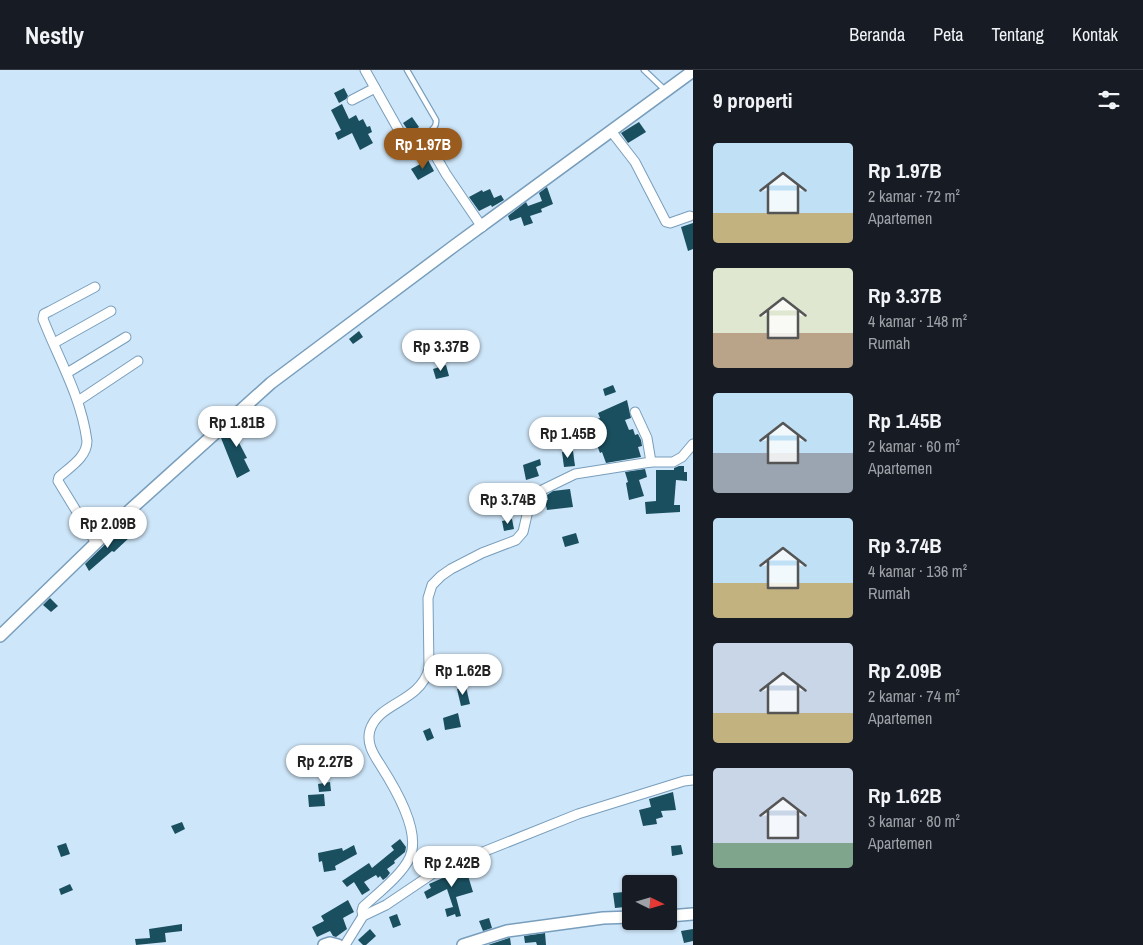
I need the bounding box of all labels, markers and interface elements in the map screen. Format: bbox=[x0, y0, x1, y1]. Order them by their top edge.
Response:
text: Nestly bbox=[25, 19, 84, 51]
text: Beranda bbox=[849, 22, 905, 47]
text: Peta bbox=[933, 22, 964, 47]
text: Tentang bbox=[992, 22, 1044, 47]
text: Kontak bbox=[1072, 22, 1118, 47]
text: 9 properti bbox=[713, 86, 792, 115]
icon: filters bbox=[1095, 86, 1123, 114]
pin: Rp 1.97B bbox=[371, 128, 475, 170]
text: Rp 1.97B bbox=[395, 133, 451, 155]
text: Rp 1.97B bbox=[868, 156, 942, 185]
icon: home bbox=[753, 163, 813, 223]
text: 2 kamar · 72 m² bbox=[868, 185, 960, 207]
text: Apartemen bbox=[868, 207, 932, 229]
text: Rp 3.37B bbox=[868, 281, 942, 310]
icon: home bbox=[753, 288, 813, 348]
text: 4 kamar · 148 m² bbox=[868, 310, 967, 332]
pin: Rp 3.37B bbox=[389, 330, 493, 372]
text: Rumah bbox=[868, 332, 910, 354]
text: Rp 3.37B bbox=[413, 335, 469, 357]
pin: Rp 1.81B bbox=[185, 406, 289, 448]
text: Rp 1.45B bbox=[868, 406, 942, 435]
text: Rp 1.81B bbox=[209, 411, 265, 433]
icon: home bbox=[753, 413, 813, 473]
pin: Rp 1.45B bbox=[516, 416, 620, 459]
text: Rp 1.45B bbox=[540, 422, 596, 444]
text: 2 kamar · 60 m² bbox=[868, 435, 960, 457]
text: Apartemen bbox=[868, 457, 932, 479]
pin: Rp 3.74B bbox=[456, 482, 560, 525]
text: Rp 3.74B bbox=[480, 488, 536, 510]
pin: Rp 2.09B bbox=[56, 506, 160, 549]
text: Rp 2.09B bbox=[80, 512, 136, 534]
text: Rp 3.74B bbox=[868, 531, 942, 560]
icon: home bbox=[753, 538, 813, 598]
text: 4 kamar · 136 m² bbox=[868, 560, 967, 582]
text: Rumah bbox=[868, 582, 910, 604]
pin: Rp 1.62B bbox=[411, 654, 515, 696]
text: Rp 2.09B bbox=[868, 656, 942, 685]
text: Rp 1.62B bbox=[435, 659, 491, 681]
icon: home bbox=[753, 663, 813, 723]
text: 2 kamar · 74 m² bbox=[868, 685, 960, 707]
text: Apartemen bbox=[868, 707, 932, 729]
pin: Rp 2.27B bbox=[273, 744, 377, 787]
text: Rp 2.27B bbox=[297, 750, 353, 772]
text: Rp 1.62B bbox=[868, 781, 942, 810]
icon: home bbox=[753, 788, 813, 848]
text: 3 kamar · 80 m² bbox=[868, 810, 960, 832]
text: Apartemen bbox=[868, 832, 932, 854]
pin: Rp 2.42B bbox=[400, 846, 504, 888]
text: Rp 2.42B bbox=[424, 851, 480, 873]
north arrow bbox=[622, 875, 678, 930]
map controls bbox=[622, 875, 677, 930]

